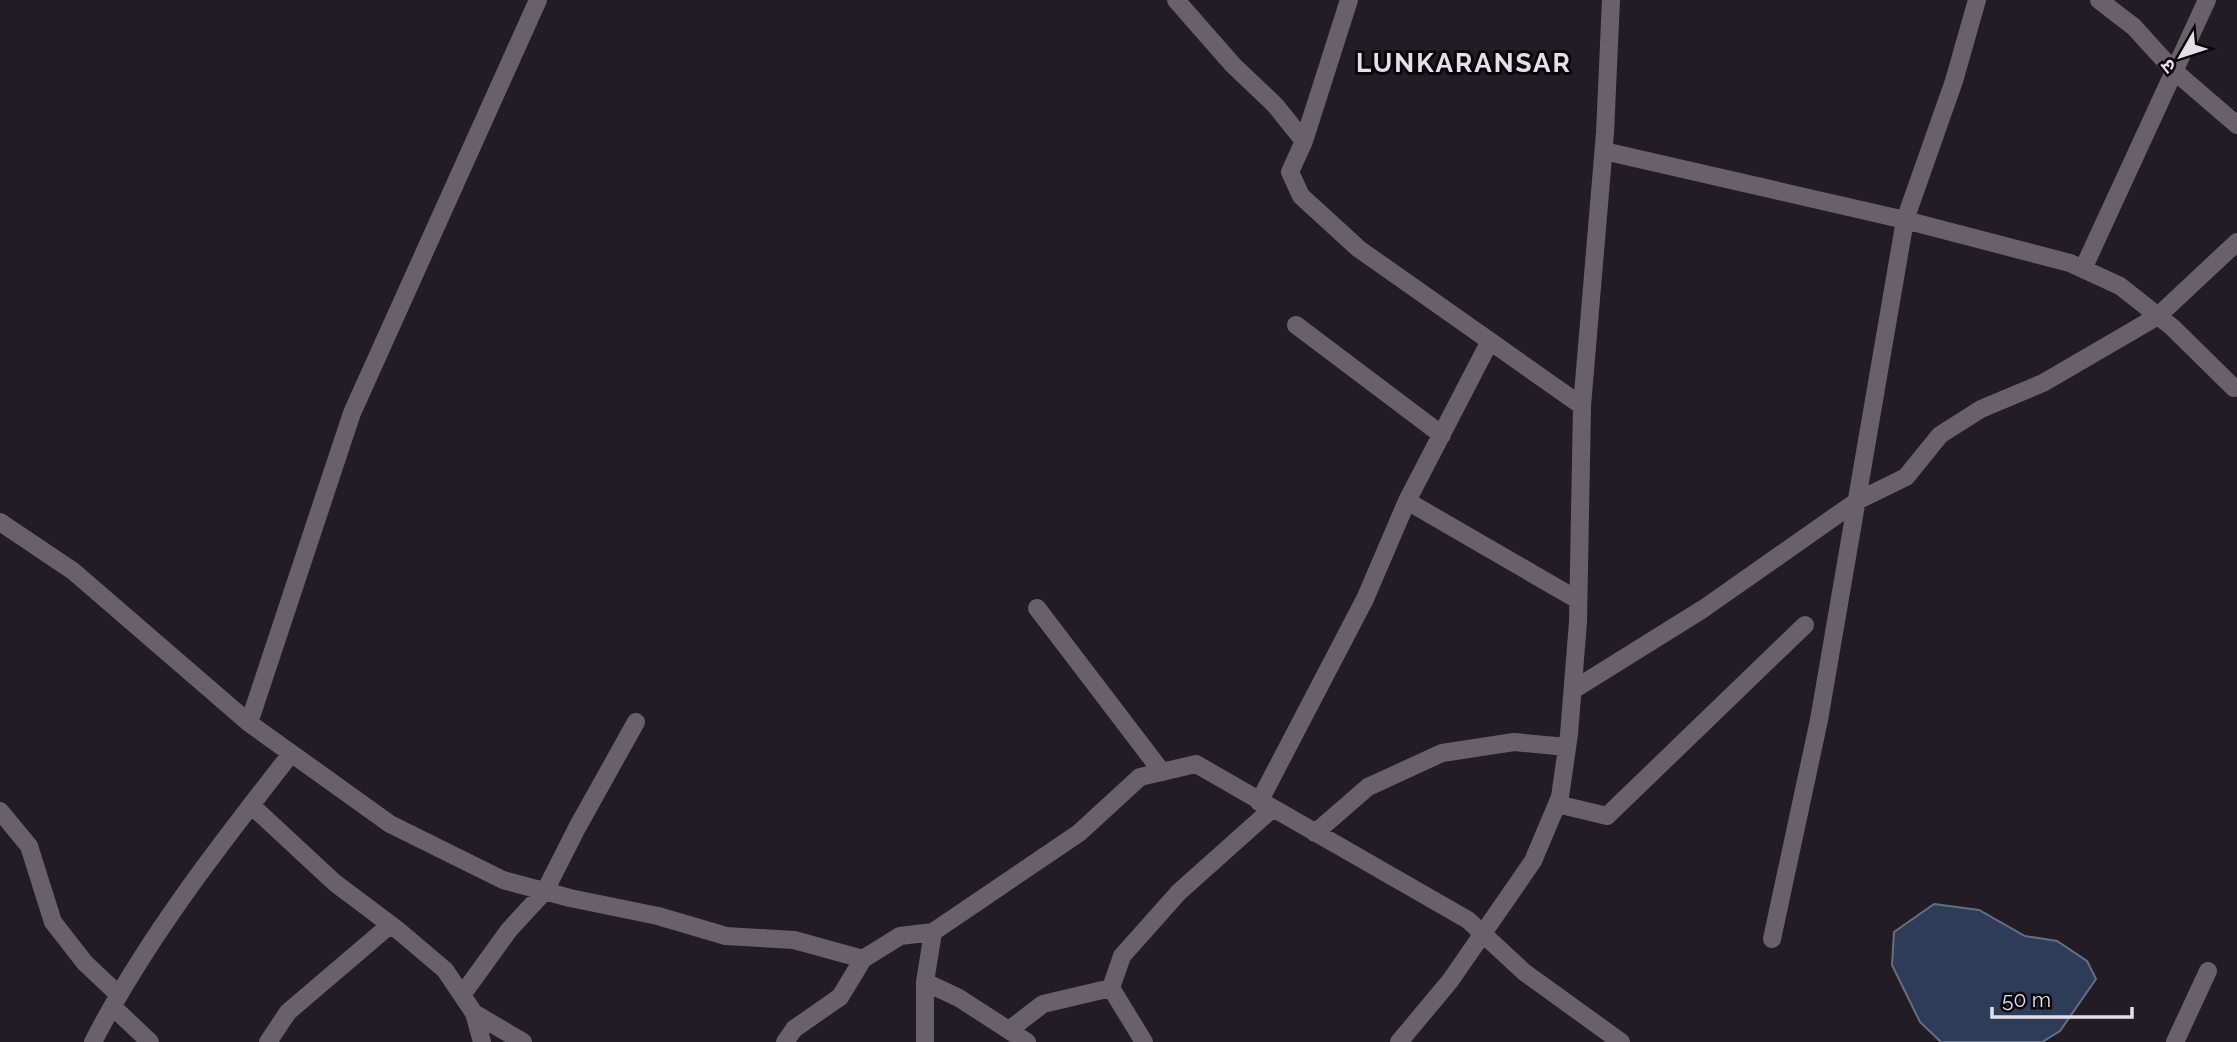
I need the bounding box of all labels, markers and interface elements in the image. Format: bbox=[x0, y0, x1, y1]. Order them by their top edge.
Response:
north arrow bbox=[2146, 21, 2216, 91]
district label: LUNKARANSAR bbox=[1356, 48, 1572, 78]
text: उ bbox=[2155, 55, 2180, 78]
scale bar bbox=[1992, 976, 2132, 1020]
text: 50 m bbox=[2002, 987, 2051, 1012]

